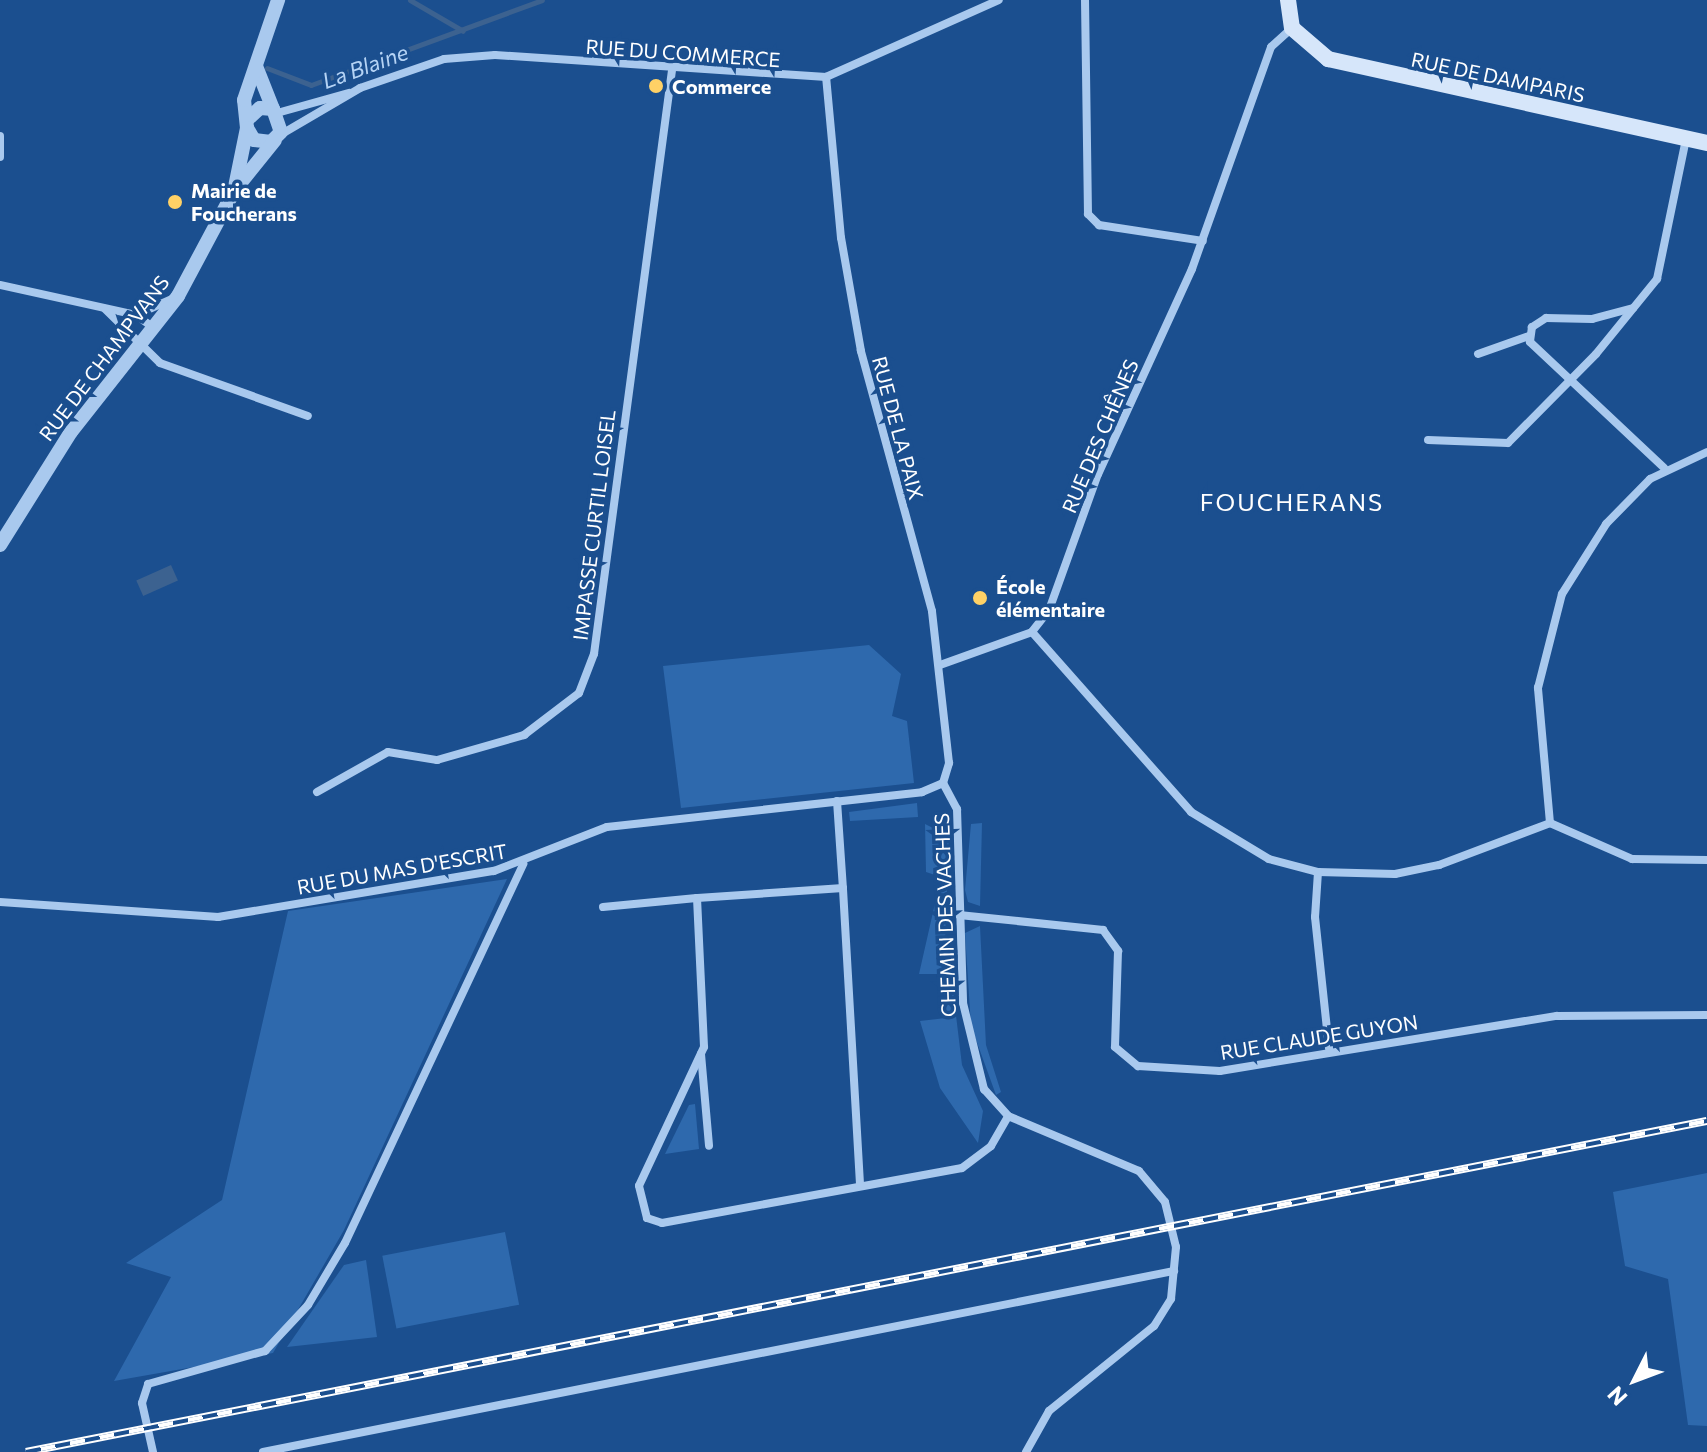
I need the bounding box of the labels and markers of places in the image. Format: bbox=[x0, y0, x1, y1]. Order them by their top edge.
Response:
place label: Commerce bbox=[672, 74, 771, 98]
marker: Commerce bbox=[647, 77, 665, 95]
place label: Mairie de Foucherans bbox=[191, 178, 297, 225]
marker: Mairie de Foucherans bbox=[166, 193, 184, 211]
place label: École élémentaire bbox=[996, 574, 1105, 621]
marker: École élémentaire bbox=[971, 589, 989, 607]

